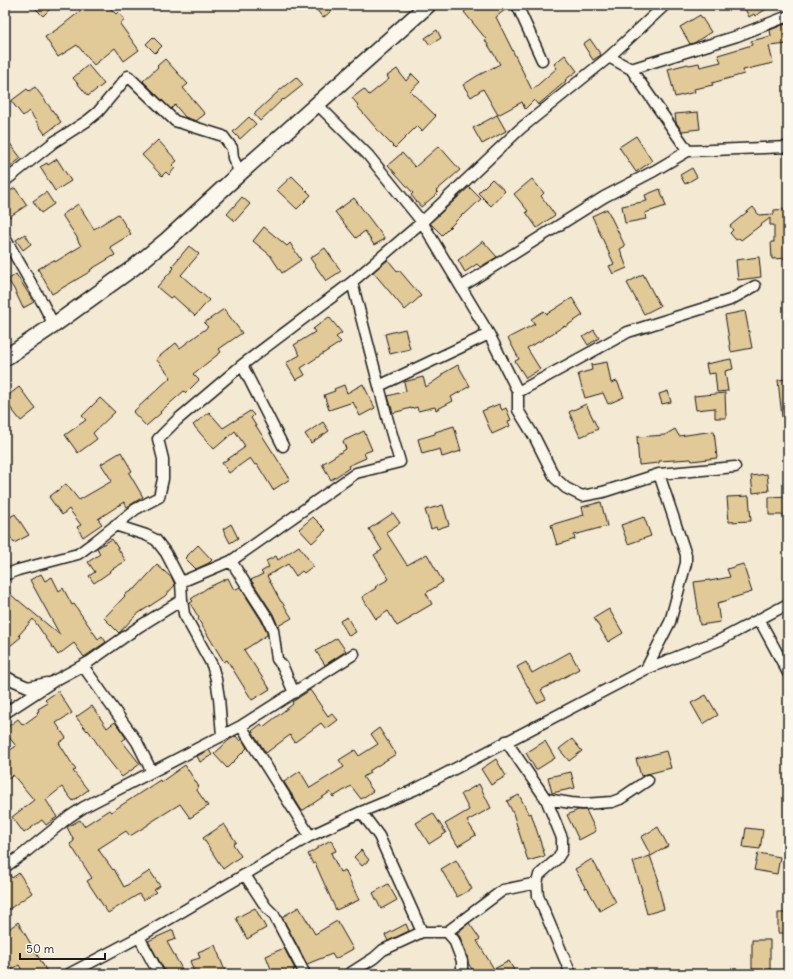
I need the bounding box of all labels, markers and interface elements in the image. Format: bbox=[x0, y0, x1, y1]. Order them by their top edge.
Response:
scale bar bbox=[20, 935, 105, 961]
text: 50 m bbox=[26, 941, 55, 956]

